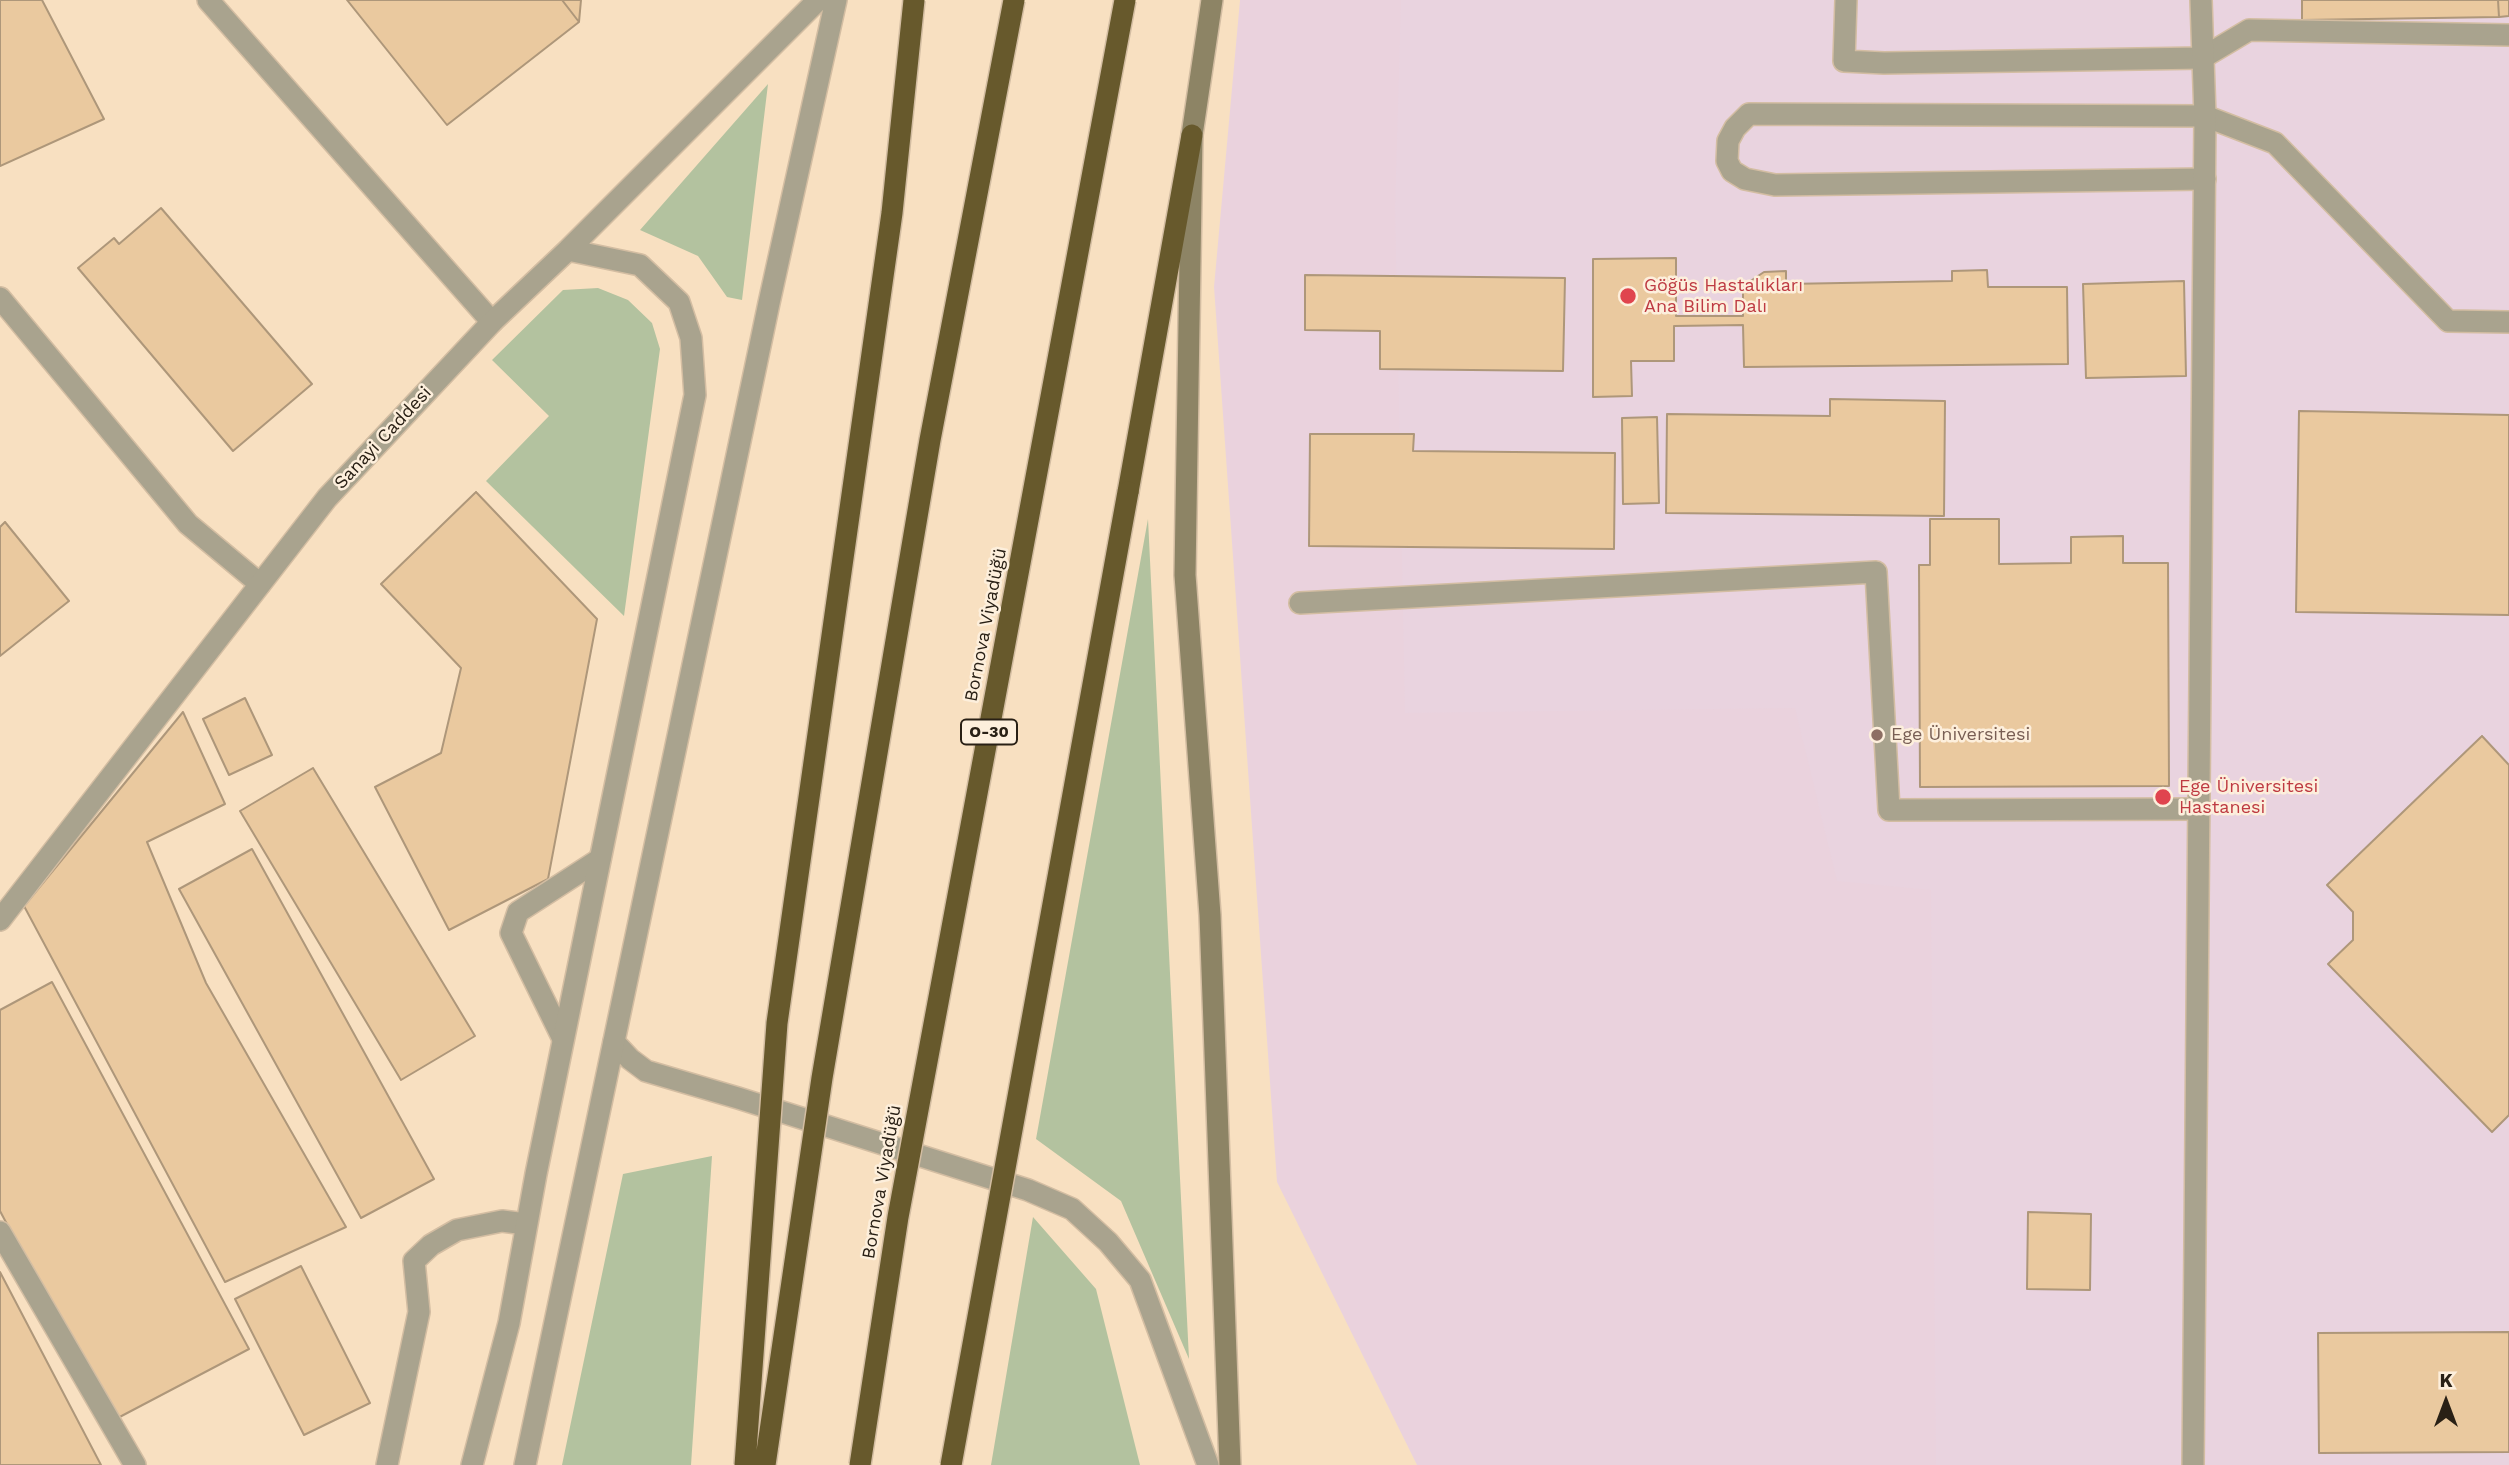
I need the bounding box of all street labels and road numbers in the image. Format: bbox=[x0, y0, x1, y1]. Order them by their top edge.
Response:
street label: Sanayi Caddesi bbox=[330, 382, 436, 494]
street label: Bornova Viyadüğü bbox=[961, 546, 1011, 704]
road number: O-30 bbox=[961, 720, 1017, 744]
street label: Bornova Viyadüğü bbox=[858, 1103, 906, 1261]

